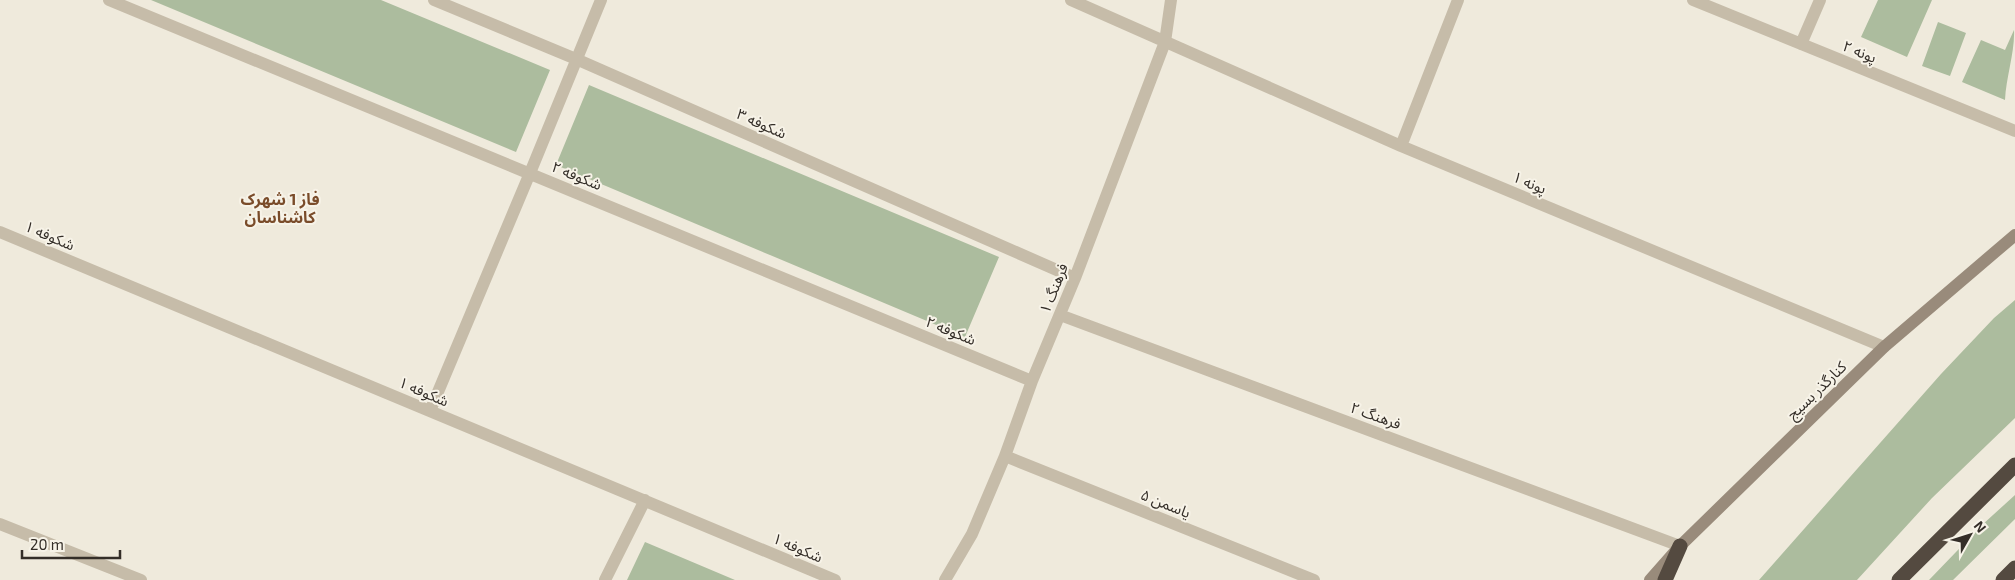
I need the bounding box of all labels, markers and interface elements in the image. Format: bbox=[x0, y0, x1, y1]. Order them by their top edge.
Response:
street label: پونه ۲ bbox=[1840, 36, 1880, 68]
street label: شکوفه ۳ bbox=[734, 104, 790, 143]
street label: شکوفه ۲ bbox=[549, 157, 605, 194]
street label: پونه ۱ bbox=[1510, 167, 1550, 199]
district label: فاز 1 شهرک کاشناسان bbox=[241, 189, 320, 227]
street label: شکوفه ۱ bbox=[22, 216, 78, 255]
street label: فرهنگ ۱ bbox=[1035, 260, 1072, 316]
street label: شکوفه ۲ bbox=[923, 312, 979, 349]
street label: کنارگذر بسیج bbox=[1783, 357, 1853, 426]
street label: شکوفه ۱ bbox=[396, 372, 452, 411]
street label: فرهنگ ۲ bbox=[1348, 398, 1404, 433]
street label: یاسمن ۵ bbox=[1138, 485, 1194, 522]
north arrow bbox=[1945, 510, 1995, 560]
text: N bbox=[1971, 517, 1990, 536]
scale bar bbox=[22, 528, 120, 560]
street label: شکوفه ۱ bbox=[770, 528, 826, 567]
text: 20 m bbox=[30, 535, 64, 553]

